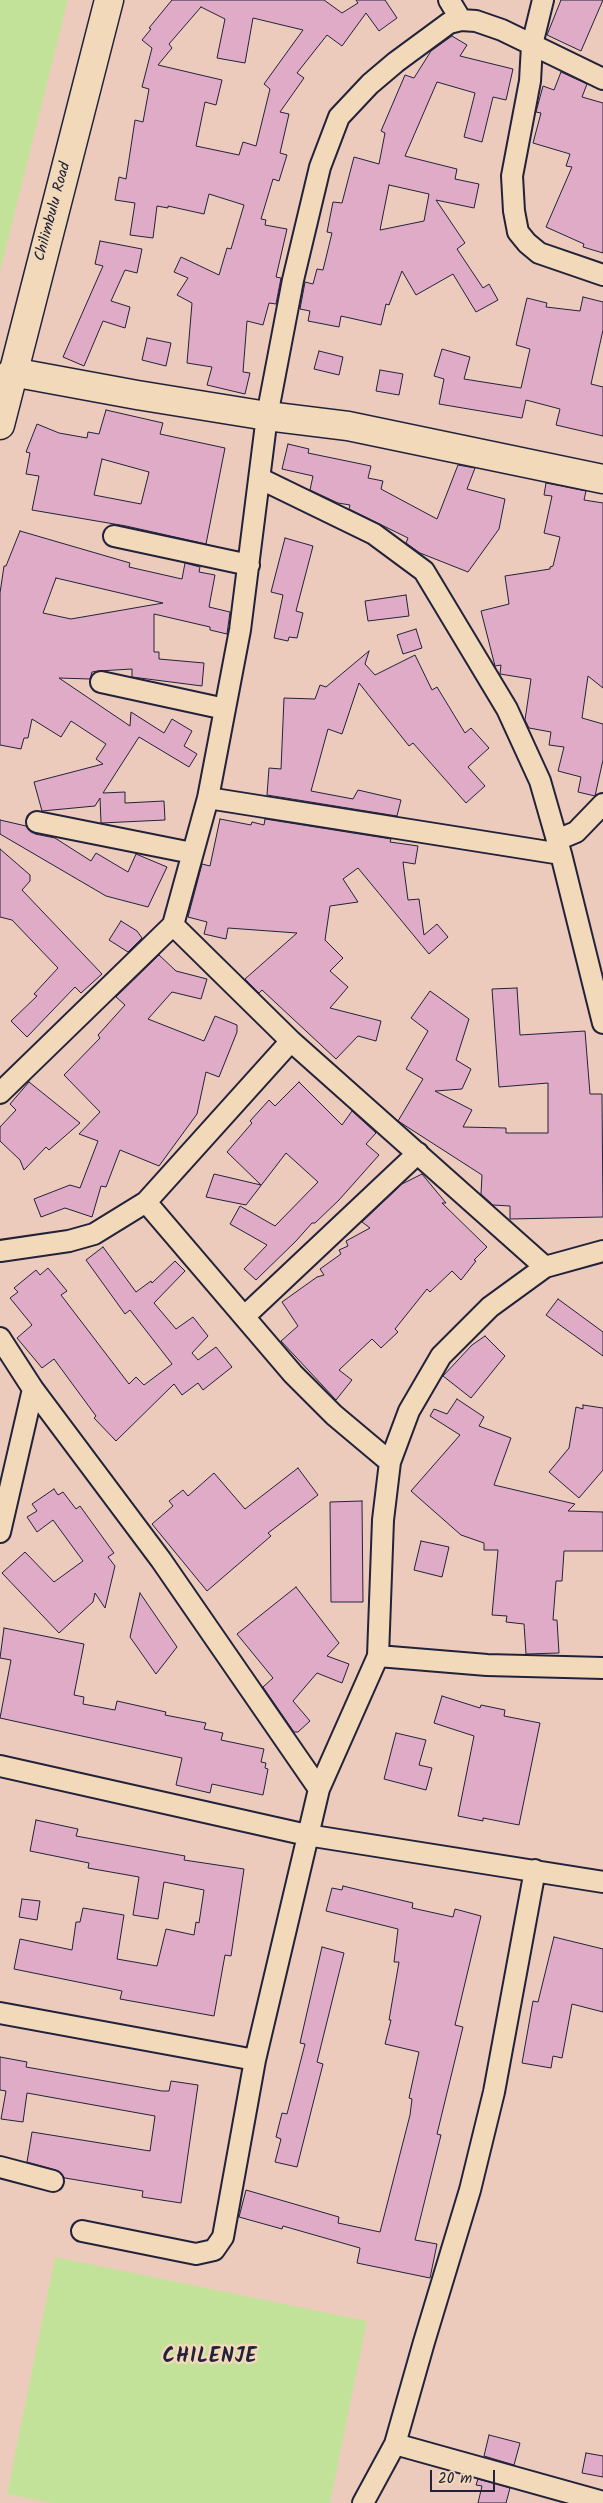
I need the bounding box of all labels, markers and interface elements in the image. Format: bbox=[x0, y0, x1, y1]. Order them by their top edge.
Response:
street label: Chilimbulu Road bbox=[32, 160, 76, 264]
district label: CHILENJE bbox=[162, 2347, 258, 2371]
scale bar bbox=[433, 2460, 498, 2492]
text: 20 m bbox=[438, 2467, 472, 2491]

